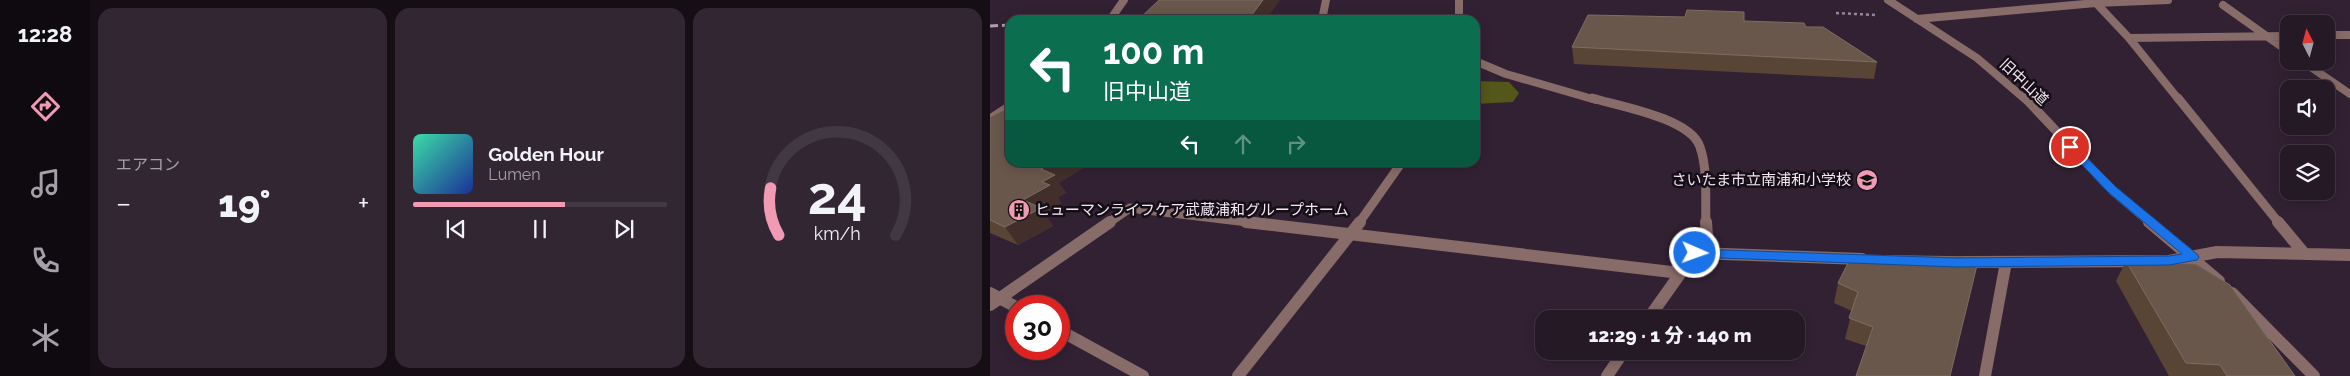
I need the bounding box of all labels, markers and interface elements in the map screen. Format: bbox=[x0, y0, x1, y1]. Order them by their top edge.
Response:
north arrow bbox=[2280, 15, 2335, 70]
map controls bbox=[2280, 15, 2335, 200]
text: 12:28 bbox=[18, 21, 72, 47]
text: 100 m bbox=[1103, 31, 1204, 72]
icon: left bbox=[1020, 35, 1085, 100]
street label: 旧中山道 bbox=[1996, 55, 2052, 109]
text: 旧中山道 bbox=[1103, 78, 1191, 104]
button: sound bbox=[2280, 80, 2335, 135]
icon: directions bbox=[28, 89, 63, 124]
pin bbox=[2049, 126, 2091, 168]
icon: left bbox=[1176, 130, 1204, 158]
icon: ahead bbox=[1229, 130, 1257, 158]
icon: right bbox=[1282, 130, 1310, 158]
icon: arrive bbox=[2056, 133, 2084, 161]
text: Golden Hour bbox=[488, 143, 604, 165]
button: layers bbox=[2280, 145, 2335, 200]
text: エアコン bbox=[116, 155, 180, 174]
text: Lumen bbox=[488, 165, 541, 184]
text: 24 bbox=[808, 165, 867, 226]
icon: music bbox=[28, 166, 63, 201]
school or university icon: さいたま市立南浦和小学校 bbox=[1855, 168, 1879, 192]
place label: さいたま市立南浦和小学校 bbox=[1671, 171, 1851, 189]
text: 19° bbox=[218, 181, 271, 226]
text: − bbox=[116, 187, 131, 220]
text: + bbox=[358, 187, 369, 220]
building icon: ヒューマンライフケア武蔵浦和グループホーム bbox=[1007, 198, 1031, 222]
place label: ヒューマンライフケア武蔵浦和グループホーム bbox=[1035, 201, 1349, 219]
icon: previous bbox=[442, 215, 470, 243]
icon: pause bbox=[526, 215, 554, 243]
icon: next bbox=[610, 215, 638, 243]
text: km/h bbox=[814, 223, 861, 244]
position arrow bbox=[1668, 226, 1720, 278]
icon: phone bbox=[28, 243, 63, 278]
speed limit sign: 30 bbox=[1005, 295, 1070, 360]
icon: climate bbox=[28, 320, 63, 355]
text: 12:29 · 1 分 · 140 m bbox=[1588, 324, 1752, 346]

